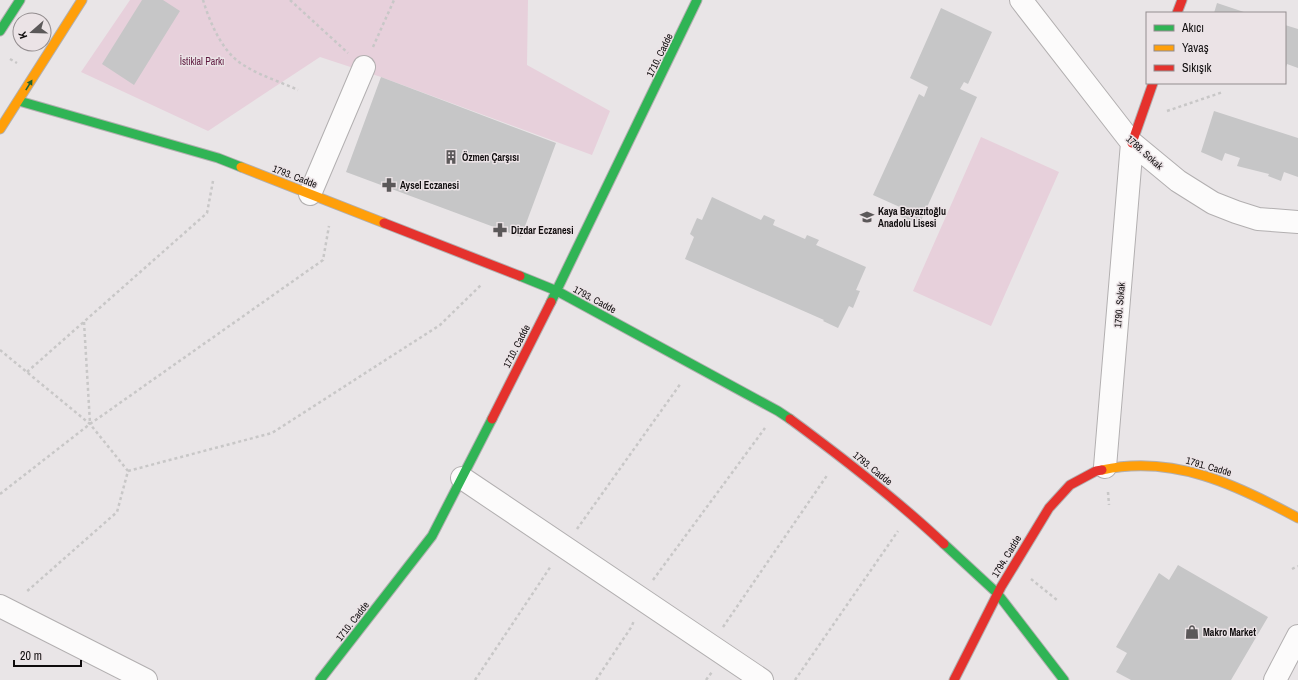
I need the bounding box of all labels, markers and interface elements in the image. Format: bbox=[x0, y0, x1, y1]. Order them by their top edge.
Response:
north arrow bbox=[12, 12, 52, 52]
legend bbox=[1146, 12, 1286, 84]
text: Akıcı bbox=[1181, 20, 1204, 36]
text: K bbox=[15, 30, 30, 41]
street label: 1710. Cadde bbox=[643, 31, 676, 79]
text: Yavaş bbox=[1182, 40, 1209, 56]
park label: İstiklal Parkı bbox=[180, 55, 224, 68]
text: Sıkışık bbox=[1182, 60, 1212, 76]
one-way arrow bbox=[26, 79, 33, 91]
street label: 1788. Sokak bbox=[1123, 132, 1167, 173]
building icon: Özmen Çarşısı bbox=[443, 149, 459, 165]
place label: Özmen Çarşısı bbox=[462, 150, 519, 164]
street label: 1793. Cadde bbox=[271, 162, 319, 191]
pharmacy icon: Aysel Eczanesi bbox=[381, 177, 397, 193]
place label: Aysel Eczanesi bbox=[400, 179, 459, 192]
place label: Kaya Bayazıtoğlu Anadolu Lisesi bbox=[878, 205, 946, 230]
school or university icon: Kaya Bayazıtoğlu Anadolu Lisesi bbox=[859, 209, 875, 225]
pharmacy icon: Dizdar Eczanesi bbox=[492, 222, 508, 238]
place label: Dizdar Eczanesi bbox=[511, 224, 573, 237]
street label: 1790. Sokak bbox=[1111, 281, 1128, 328]
street label: 1793. Cadde bbox=[571, 283, 619, 316]
street label: 1710. Cadde bbox=[500, 322, 533, 370]
street label: 1793. Cadde bbox=[850, 449, 895, 488]
street label: 1791. Cadde bbox=[1184, 454, 1234, 479]
street label: 1794. Cadde bbox=[989, 532, 1024, 580]
street label: 1710. Cadde bbox=[333, 598, 372, 644]
shop icon: Makro Market bbox=[1184, 624, 1200, 640]
place label: Makro Market bbox=[1203, 626, 1256, 639]
scale bar bbox=[14, 642, 81, 668]
text: 20 m bbox=[20, 648, 42, 664]

